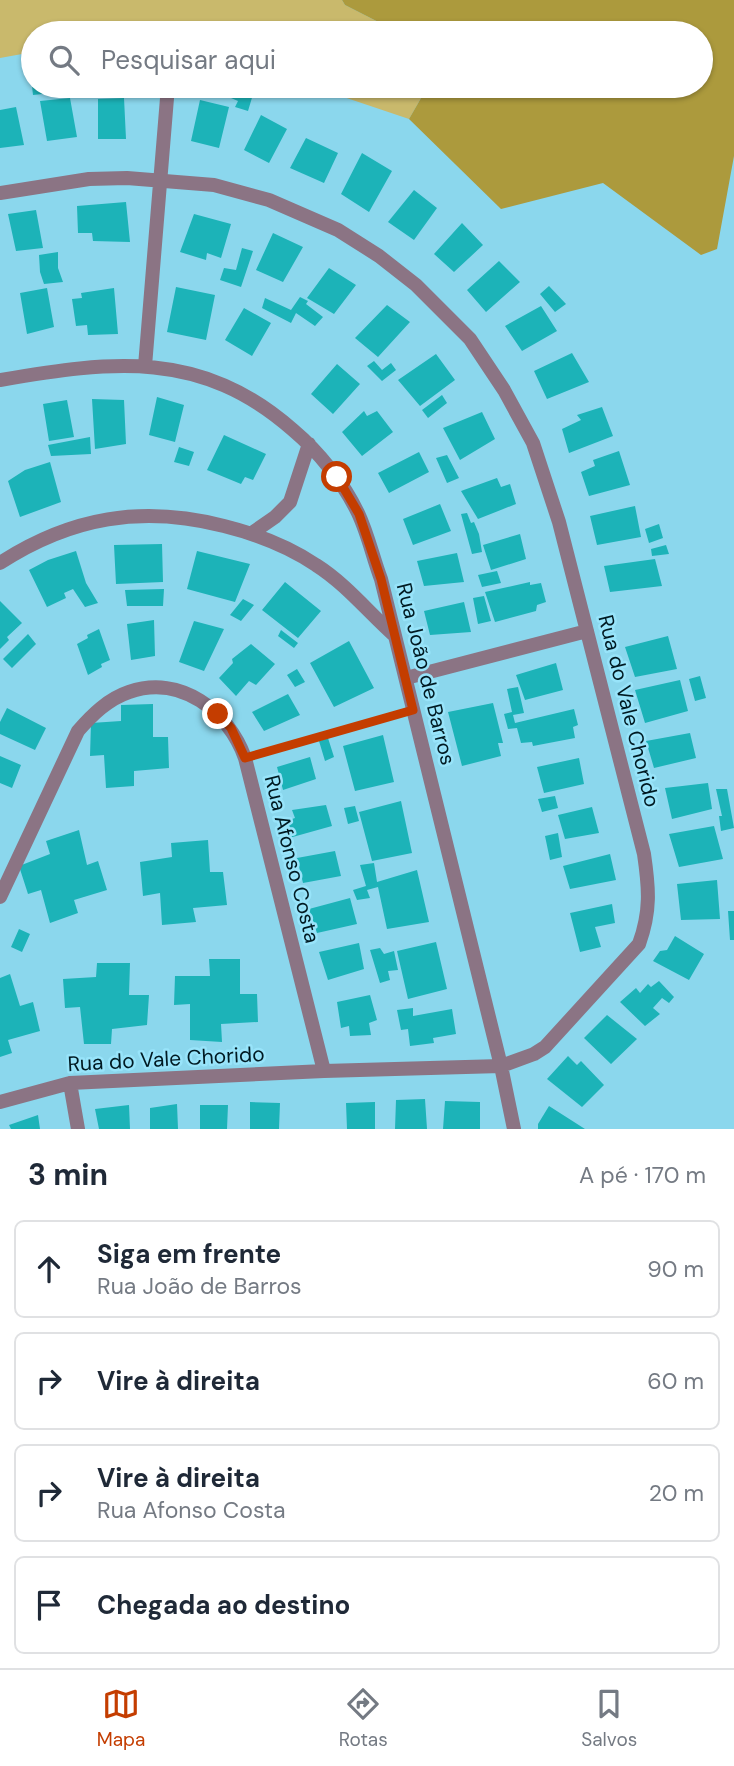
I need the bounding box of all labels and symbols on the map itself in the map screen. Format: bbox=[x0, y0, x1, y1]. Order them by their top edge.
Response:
route start bbox=[321, 461, 352, 492]
street label: Rua João de Barros bbox=[390, 580, 462, 768]
street label: Rua do Vale Chorido bbox=[592, 612, 666, 810]
route end bbox=[202, 698, 233, 729]
street label: Rua Afonso Costa bbox=[258, 772, 326, 946]
street label: Rua do Vale Chorido bbox=[67, 1040, 265, 1078]

